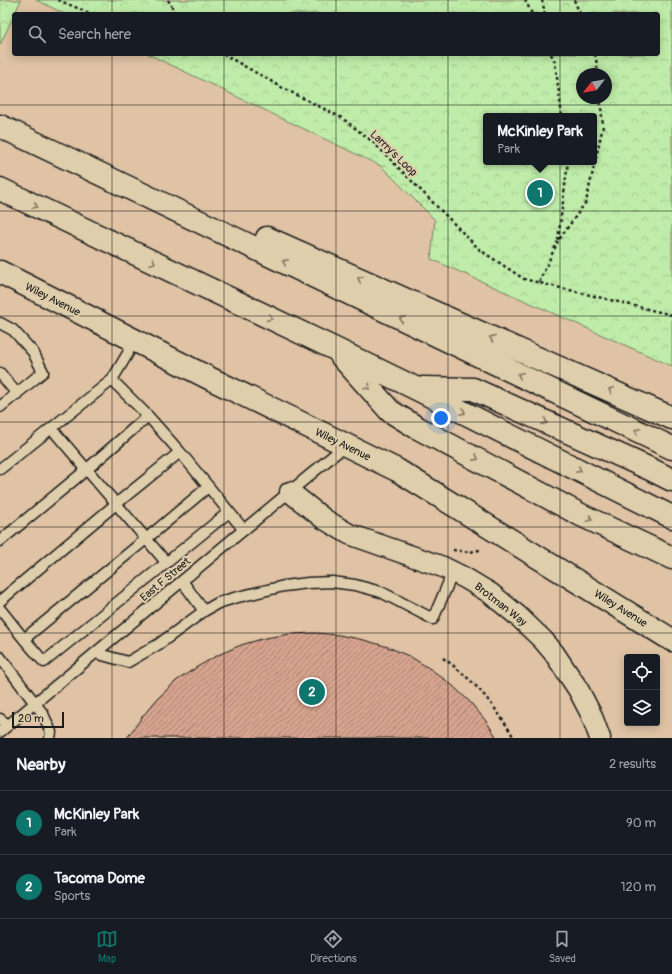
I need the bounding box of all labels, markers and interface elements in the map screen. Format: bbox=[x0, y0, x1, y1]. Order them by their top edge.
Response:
search box bbox=[12, 12, 660, 56]
icon: search bbox=[26, 23, 48, 45]
text: Search here bbox=[58, 25, 131, 44]
north arrow bbox=[576, 68, 612, 104]
popup bbox=[483, 113, 597, 165]
text: McKinley Park bbox=[497, 122, 583, 141]
street label: Larrry's Loop bbox=[367, 128, 420, 179]
text: Park bbox=[497, 141, 520, 157]
pin: 1 bbox=[527, 178, 553, 208]
one-way arrow bbox=[31, 201, 39, 209]
one-way arrow bbox=[148, 257, 156, 265]
one-way arrow bbox=[282, 259, 289, 267]
one-way arrow bbox=[357, 276, 365, 284]
street label: Wiley Avenue bbox=[23, 280, 83, 319]
one-way arrow bbox=[266, 313, 273, 321]
one-way arrow bbox=[399, 316, 407, 323]
one-way arrow bbox=[489, 334, 496, 342]
one-way arrow bbox=[516, 372, 524, 380]
one-way arrow bbox=[364, 383, 371, 390]
one-way arrow bbox=[607, 387, 614, 395]
one-way arrow bbox=[459, 407, 466, 414]
your location bbox=[431, 408, 451, 428]
one-way arrow bbox=[541, 417, 549, 425]
street label: Wiley Avenue bbox=[313, 425, 373, 464]
one-way arrow bbox=[634, 428, 641, 436]
one-way arrow bbox=[471, 454, 479, 461]
one-way arrow bbox=[575, 465, 582, 473]
one-way arrow bbox=[586, 514, 594, 522]
street label: East F Street bbox=[138, 554, 193, 604]
street label: Brotman Way bbox=[472, 580, 530, 629]
street label: Wiley Avenue bbox=[592, 587, 650, 630]
map controls bbox=[624, 654, 660, 726]
button: locate bbox=[624, 654, 660, 690]
pin: 2 bbox=[299, 677, 325, 707]
button: layers bbox=[624, 690, 660, 726]
scale bar bbox=[12, 710, 64, 729]
text: 20 m bbox=[18, 712, 44, 725]
text: Nearby bbox=[16, 754, 65, 775]
text: 2 results bbox=[609, 756, 656, 772]
text: McKinley Park bbox=[54, 805, 139, 824]
text: 1 bbox=[26, 815, 32, 831]
text: 90 m bbox=[626, 815, 656, 831]
text: Park bbox=[54, 824, 77, 840]
text: Tacoma Dome bbox=[54, 869, 145, 888]
text: 2 bbox=[25, 879, 33, 895]
text: 120 m bbox=[620, 879, 656, 895]
text: Sports bbox=[54, 888, 90, 904]
tab: Map bbox=[96, 928, 118, 965]
tab: Directions bbox=[310, 928, 357, 965]
tab: Saved bbox=[549, 928, 576, 965]

